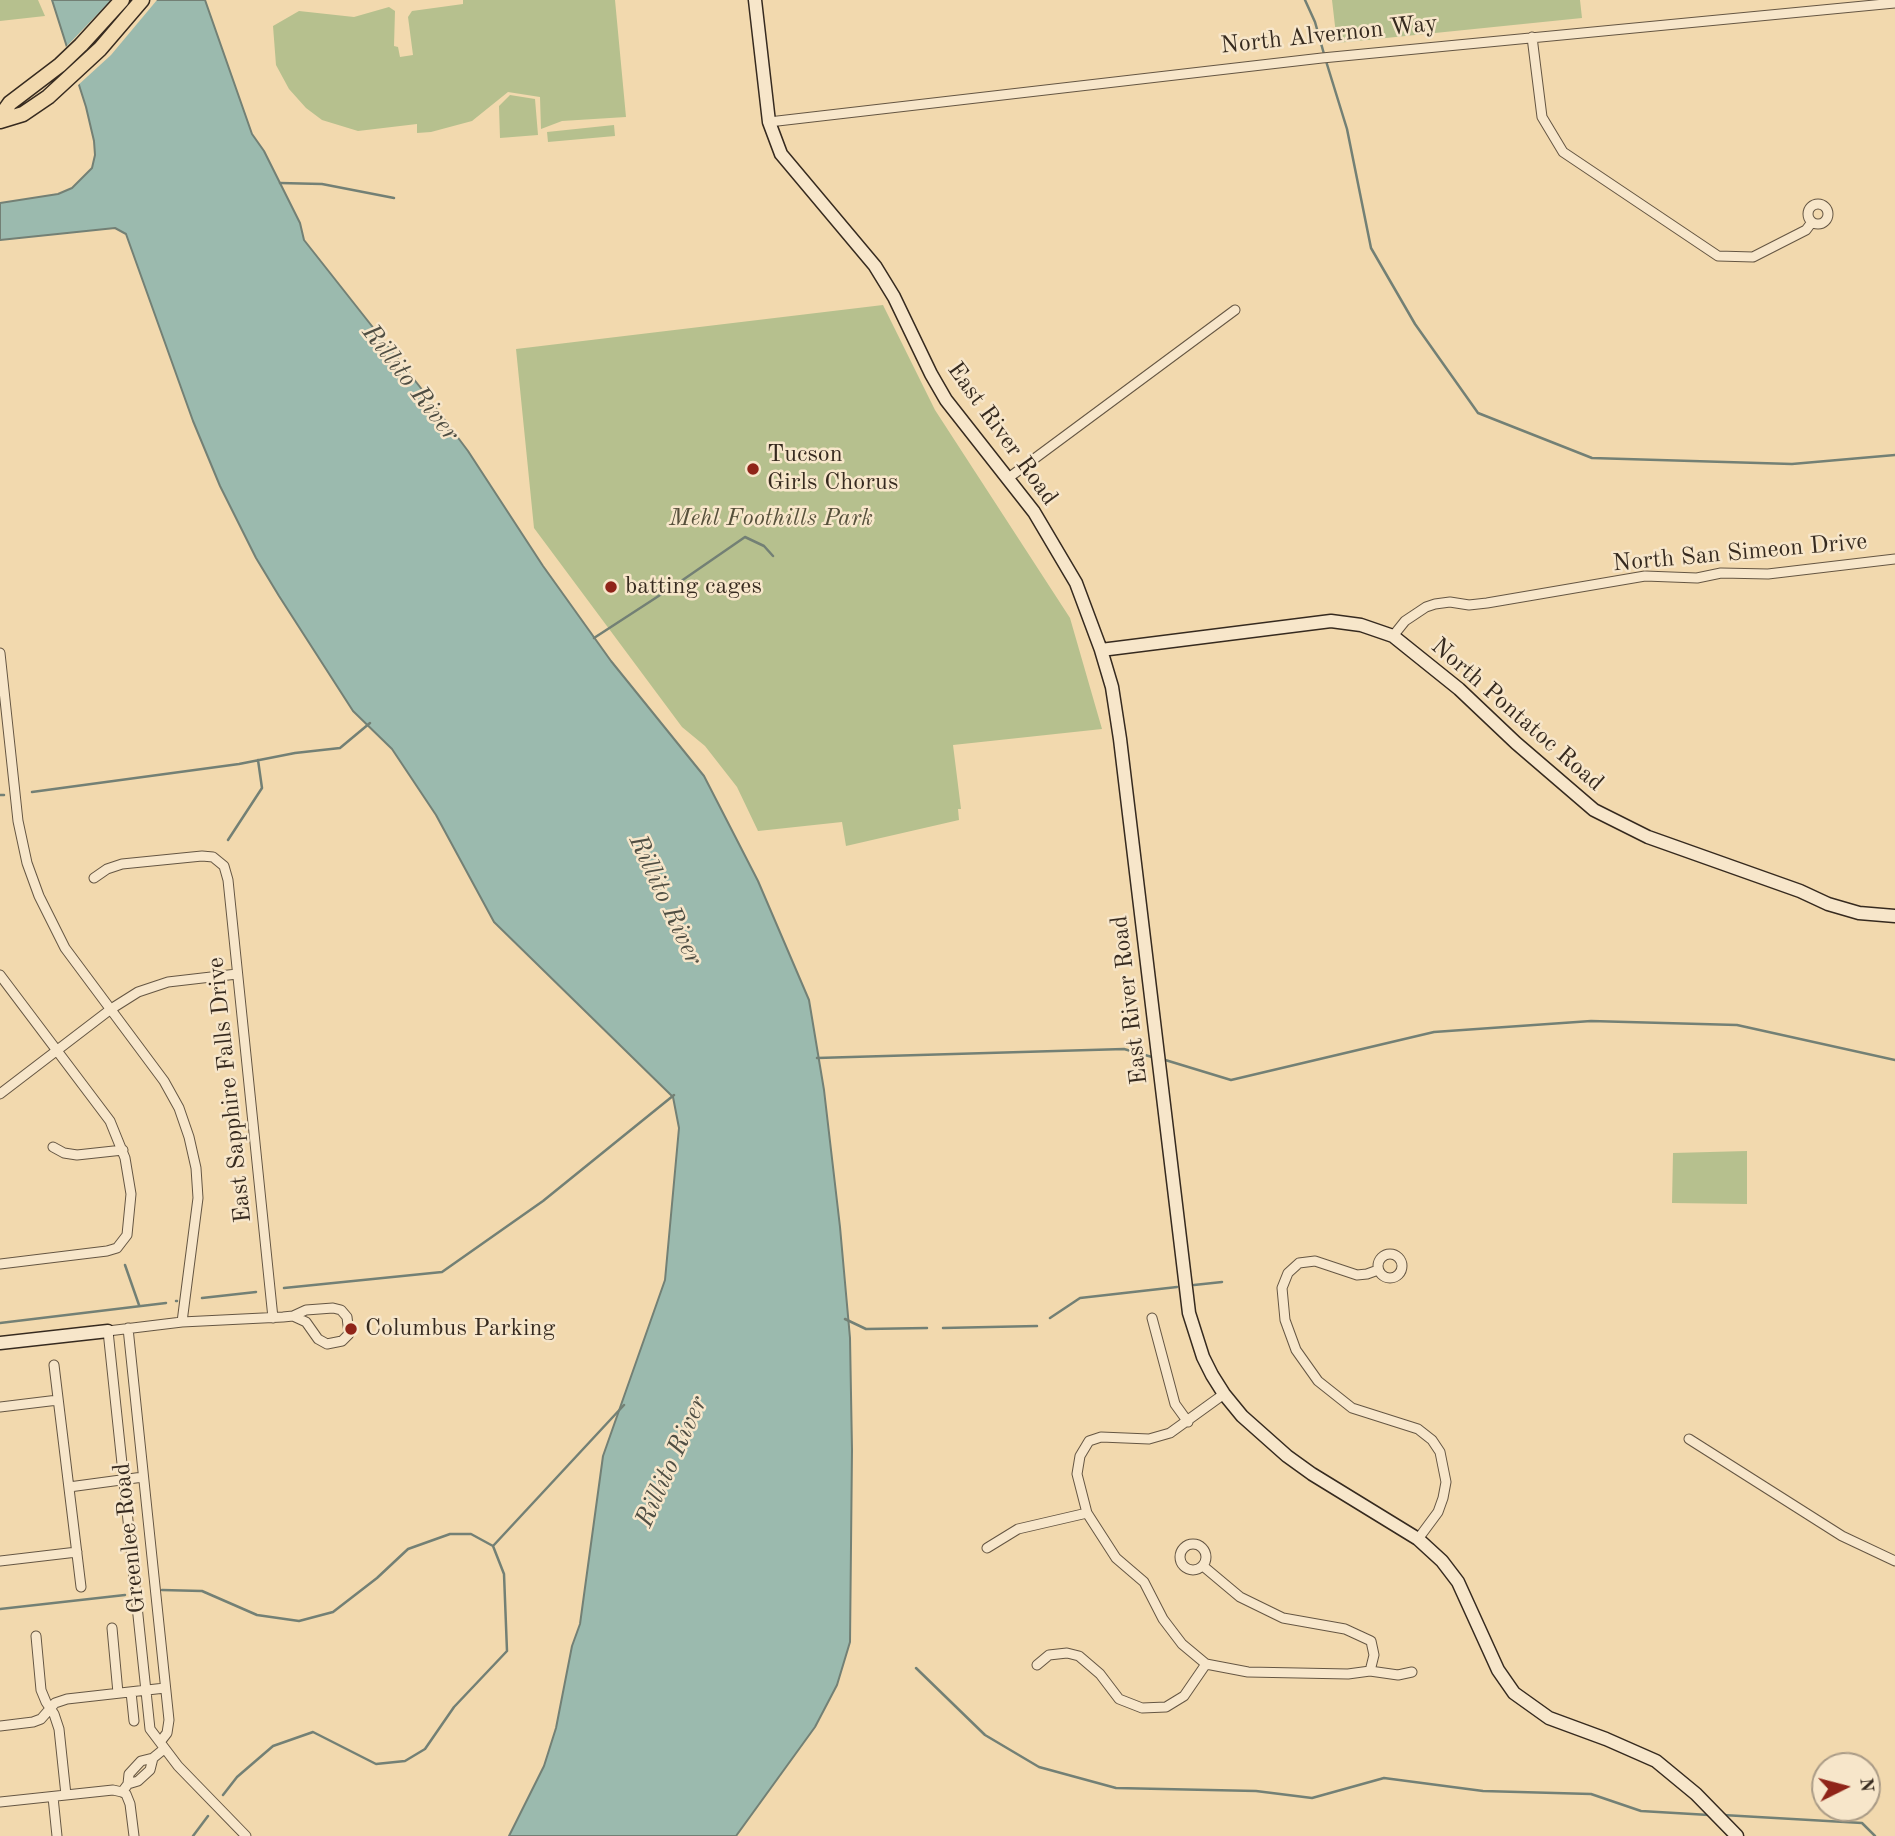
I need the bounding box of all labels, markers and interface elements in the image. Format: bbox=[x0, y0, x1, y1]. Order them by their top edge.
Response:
street label: North Alvernon Way bbox=[1219, 9, 1439, 61]
water label: Rillito River bbox=[355, 318, 465, 448]
street label: East River Road bbox=[940, 357, 1064, 511]
place label: Tucson Girls Chorus bbox=[767, 441, 898, 497]
marker: Tucson Girls Chorus bbox=[745, 461, 761, 477]
park label: Mehl Foothills Park bbox=[669, 505, 873, 533]
street label: North San Simeon Drive bbox=[1611, 528, 1869, 578]
place label: batting cages bbox=[625, 573, 762, 601]
marker: batting cages bbox=[603, 579, 619, 595]
street label: North Pontatoc Road bbox=[1425, 632, 1609, 798]
water label: Rillito River bbox=[621, 830, 709, 970]
street label: East River Road bbox=[1105, 914, 1155, 1086]
street label: East Sapphire Falls Drive bbox=[202, 956, 258, 1224]
place label: Columbus Parking bbox=[365, 1315, 555, 1343]
marker: Columbus Parking bbox=[343, 1321, 359, 1337]
water label: Rillito River bbox=[629, 1392, 715, 1532]
street label: Greenlee Road bbox=[108, 1461, 152, 1615]
north arrow bbox=[1811, 1752, 1881, 1822]
text: N bbox=[1855, 1777, 1876, 1793]

